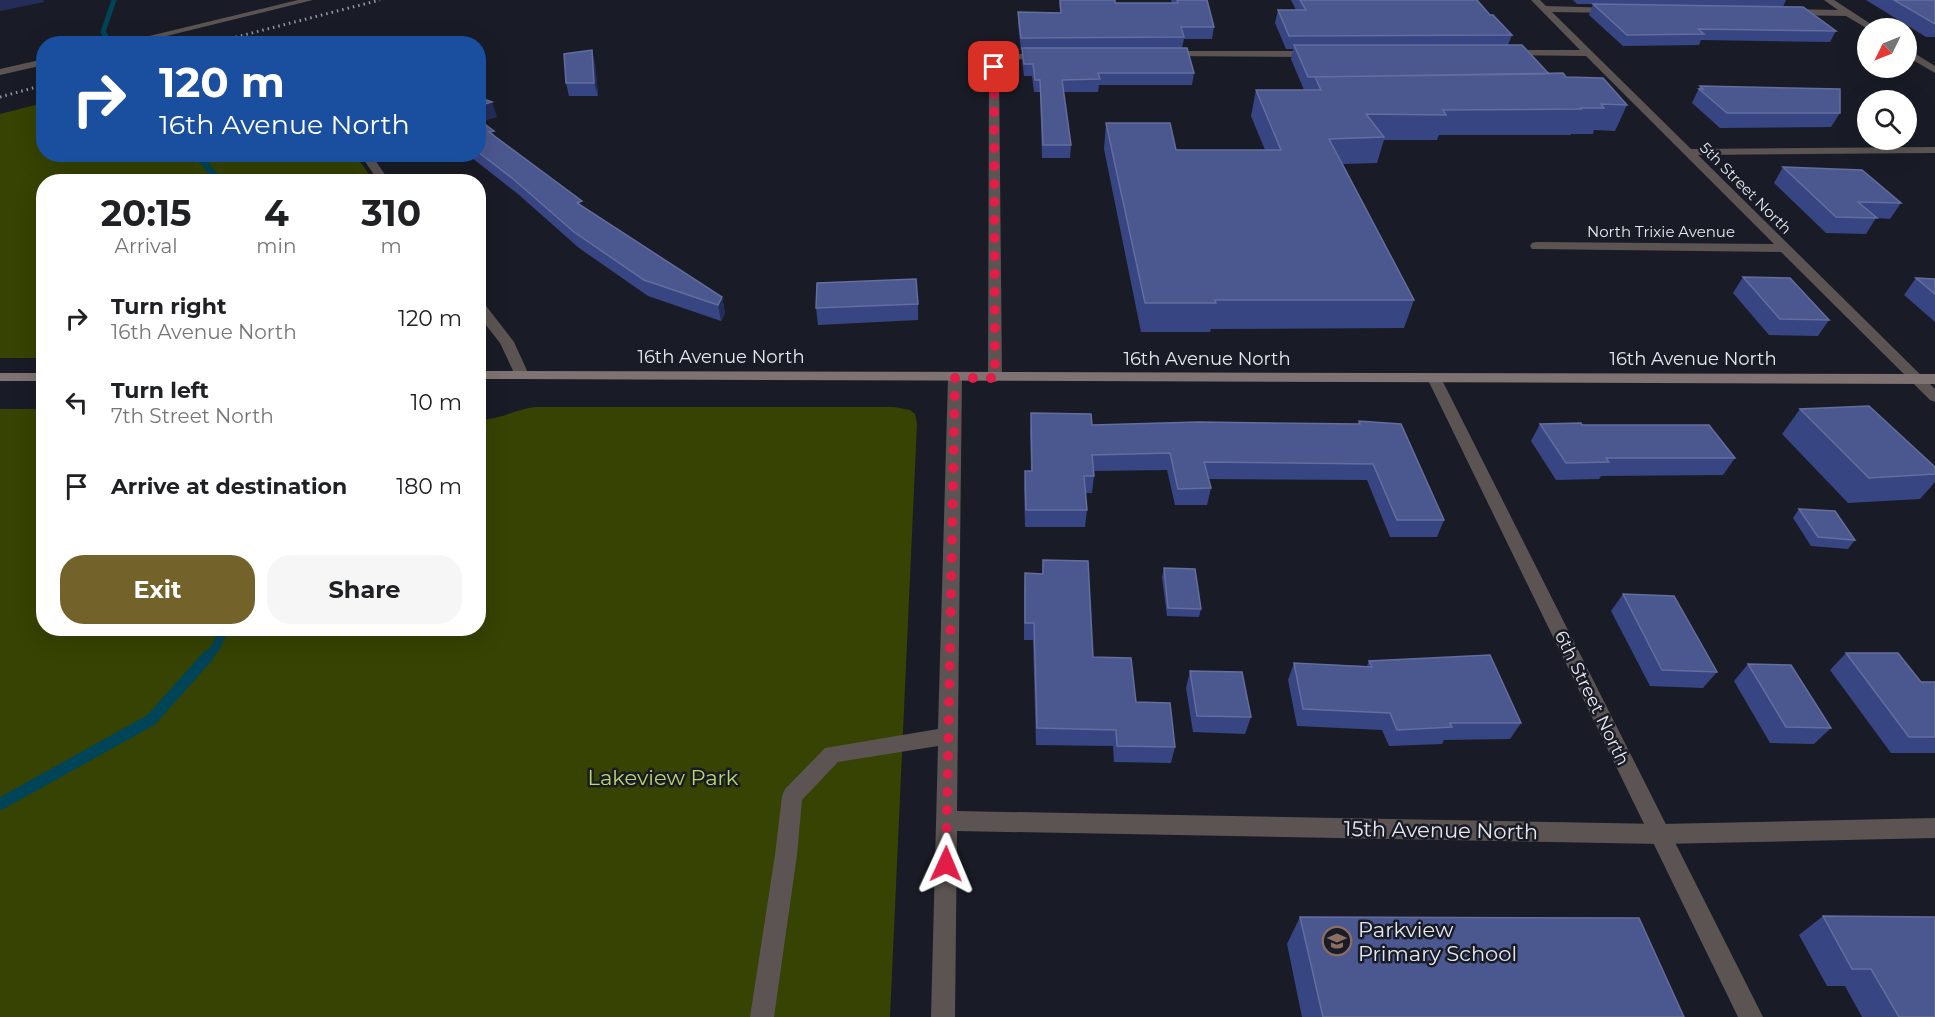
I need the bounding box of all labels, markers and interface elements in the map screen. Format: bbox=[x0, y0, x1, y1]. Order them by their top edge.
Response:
north arrow bbox=[1857, 18, 1917, 78]
map controls bbox=[1857, 18, 1917, 150]
pin bbox=[968, 41, 1019, 92]
icon: arrive bbox=[977, 50, 1010, 83]
text: 120 m bbox=[159, 56, 285, 108]
icon: right bbox=[60, 60, 138, 138]
button: search bbox=[1857, 90, 1917, 150]
text: 16th Avenue North bbox=[159, 108, 410, 141]
street label: 5th Street North bbox=[1696, 138, 1796, 238]
text: 20:15 bbox=[101, 191, 191, 235]
text: 4 bbox=[264, 191, 289, 235]
text: 310 bbox=[361, 191, 421, 235]
street label: North Trixie Avenue bbox=[1587, 222, 1735, 241]
text: Arrival bbox=[115, 234, 178, 258]
text: min bbox=[256, 234, 296, 258]
text: m bbox=[381, 234, 402, 258]
text: Turn right bbox=[111, 293, 226, 320]
icon: right bbox=[60, 302, 93, 335]
text: 120 m bbox=[398, 305, 462, 332]
text: 16th Avenue North bbox=[111, 320, 297, 344]
street label: 16th Avenue North bbox=[637, 346, 805, 368]
street label: 16th Avenue North bbox=[1123, 348, 1291, 370]
street label: 16th Avenue North bbox=[1609, 348, 1777, 370]
text: Turn left bbox=[111, 377, 209, 404]
icon: left bbox=[60, 386, 93, 419]
text: 10 m bbox=[410, 389, 462, 416]
text: 7th Street North bbox=[111, 404, 274, 428]
icon: arrive bbox=[60, 470, 93, 503]
text: Arrive at destination bbox=[111, 473, 347, 500]
text: 180 m bbox=[396, 473, 462, 500]
button: Exit bbox=[60, 555, 255, 624]
button: Share bbox=[267, 555, 462, 624]
street label: 6th Street North bbox=[1550, 627, 1634, 769]
park label: Lakeview Park bbox=[588, 765, 739, 790]
street label: 15th Avenue North bbox=[1344, 816, 1538, 844]
position arrow bbox=[914, 832, 978, 896]
place label: Parkview Primary School bbox=[1358, 917, 1517, 966]
school or university icon: Parkview Primary School bbox=[1321, 925, 1353, 957]

